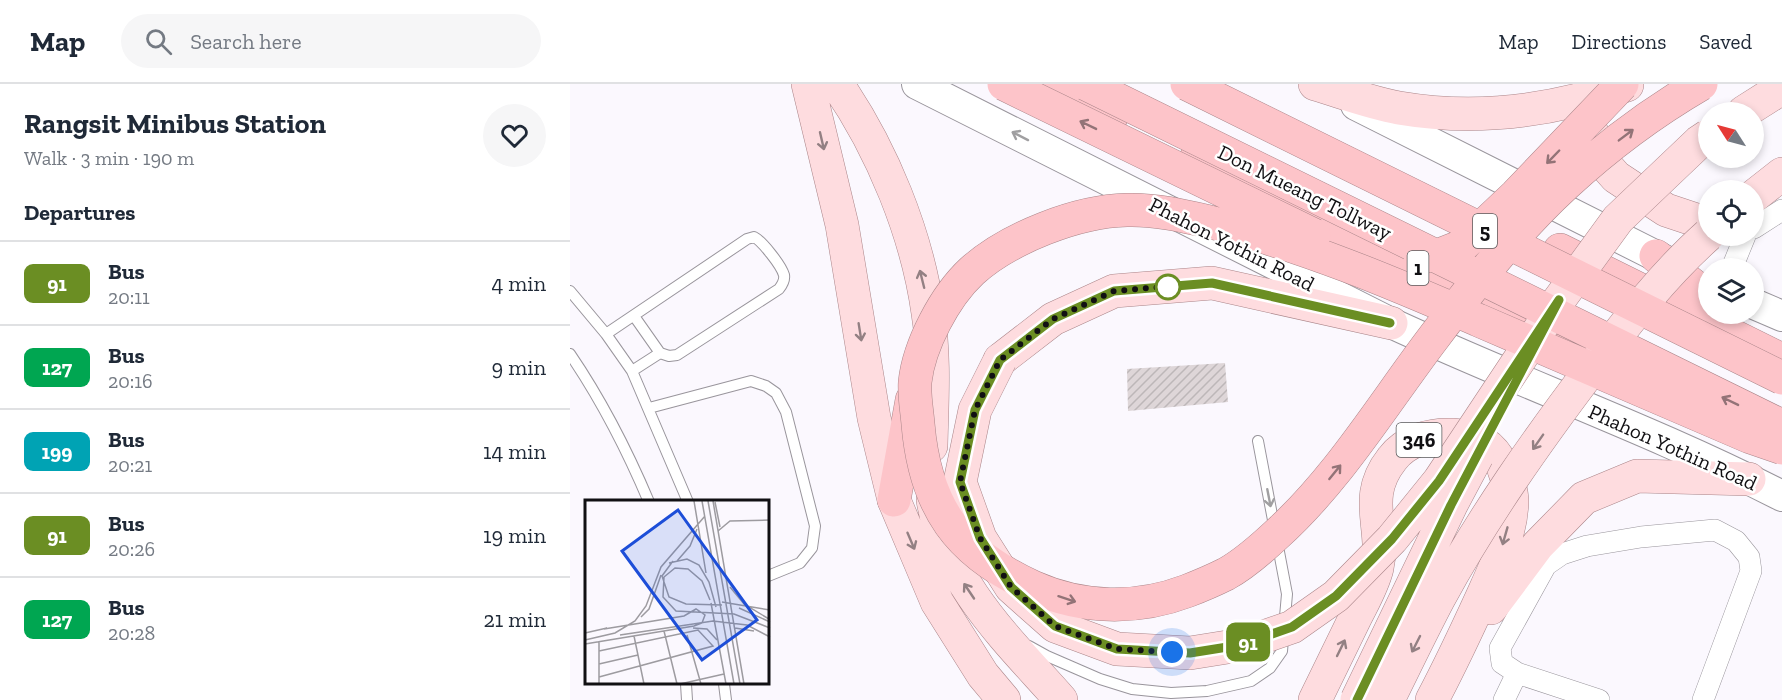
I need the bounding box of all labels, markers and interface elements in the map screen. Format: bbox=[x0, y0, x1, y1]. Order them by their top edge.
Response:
search box bbox=[121, 14, 541, 68]
text: Map bbox=[30, 25, 85, 58]
icon: search bbox=[142, 25, 175, 58]
text: Search here bbox=[190, 28, 302, 55]
text: Map bbox=[1499, 29, 1539, 54]
text: Directions bbox=[1572, 29, 1666, 54]
text: Saved bbox=[1699, 29, 1752, 54]
north arrow bbox=[1698, 102, 1764, 168]
map controls bbox=[1698, 102, 1764, 324]
button: heart bbox=[483, 104, 546, 167]
text: Rangsit Minibus Station bbox=[24, 107, 326, 140]
one-way arrow bbox=[1079, 119, 1097, 131]
one-way arrow bbox=[1618, 129, 1634, 142]
one-way arrow bbox=[1011, 130, 1029, 142]
one-way arrow bbox=[817, 131, 828, 150]
street label: Don Mueang Tollway bbox=[1214, 139, 1396, 245]
text: Walk · 3 min · 190 m bbox=[24, 146, 194, 170]
one-way arrow bbox=[1546, 150, 1561, 165]
button: locate bbox=[1698, 180, 1764, 246]
street label: Phahon Yothin Road bbox=[1145, 192, 1319, 297]
text: Departures bbox=[24, 199, 135, 226]
road number: 5 bbox=[1473, 214, 1497, 248]
road number: 1 bbox=[1408, 251, 1428, 285]
text: Bus bbox=[108, 258, 145, 285]
button: layers bbox=[1698, 258, 1764, 324]
text: 4 min bbox=[491, 270, 546, 297]
one-way arrow bbox=[916, 270, 928, 289]
text: 91 bbox=[47, 271, 67, 296]
unlabelled marker bbox=[1155, 274, 1181, 300]
text: 20:11 bbox=[108, 285, 150, 309]
one-way arrow bbox=[855, 322, 866, 341]
text: Bus bbox=[108, 342, 145, 369]
text: 9 min bbox=[492, 354, 546, 381]
text: 127 bbox=[42, 355, 72, 380]
text: 20:16 bbox=[108, 369, 153, 393]
one-way arrow bbox=[1721, 394, 1739, 406]
street label: Phahon Yothin Road bbox=[1585, 399, 1762, 496]
road number: 346 bbox=[1396, 423, 1442, 457]
text: Bus bbox=[108, 426, 145, 453]
one-way arrow bbox=[1532, 433, 1544, 449]
text: 14 min bbox=[483, 438, 546, 465]
text: 199 bbox=[42, 439, 72, 464]
text: 20:21 bbox=[108, 453, 152, 477]
one-way arrow bbox=[1328, 464, 1341, 480]
one-way arrow bbox=[1264, 488, 1275, 507]
inset map bbox=[585, 500, 770, 685]
text: Bus bbox=[108, 510, 145, 537]
text: 19 min bbox=[483, 522, 546, 549]
text: 91 bbox=[47, 523, 67, 548]
one-way arrow bbox=[1499, 526, 1510, 545]
one-way arrow bbox=[906, 531, 917, 550]
text: 20:26 bbox=[108, 537, 155, 561]
one-way arrow bbox=[963, 583, 975, 600]
text: Bus bbox=[108, 594, 145, 621]
one-way arrow bbox=[1057, 594, 1076, 605]
text: 21 min bbox=[483, 606, 546, 633]
text: 127 bbox=[42, 607, 72, 632]
text: 20:28 bbox=[108, 621, 155, 645]
line badge: 91 bbox=[1221, 622, 1275, 662]
text: 91 bbox=[1238, 630, 1258, 655]
one-way arrow bbox=[1409, 635, 1421, 653]
your location bbox=[1157, 637, 1187, 667]
one-way arrow bbox=[1335, 639, 1347, 657]

